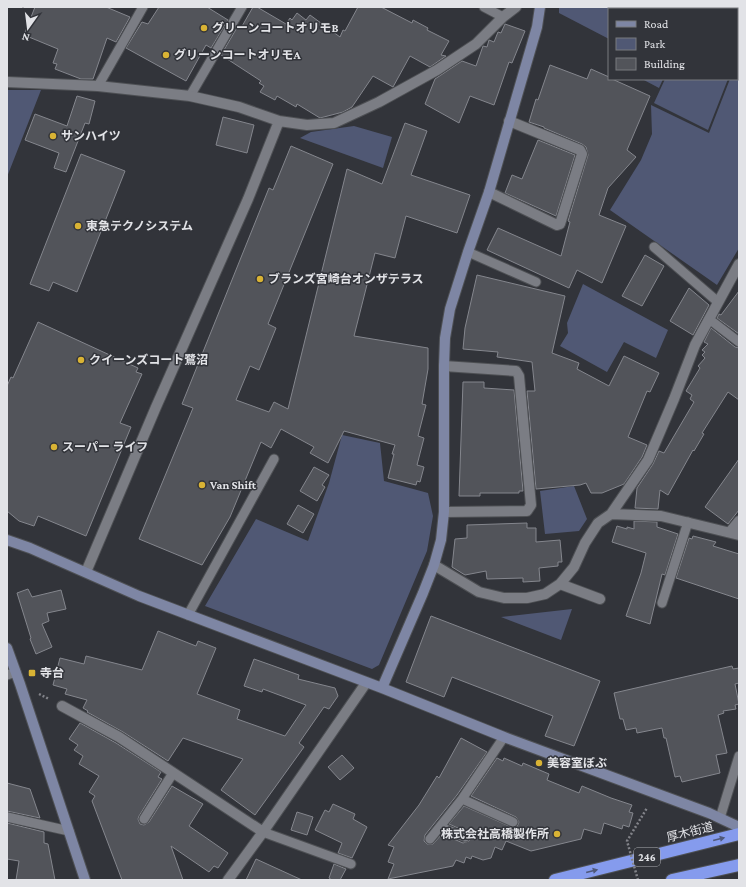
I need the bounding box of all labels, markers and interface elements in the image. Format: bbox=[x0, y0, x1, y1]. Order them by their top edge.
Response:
north arrow bbox=[8, 8, 48, 48]
legend bbox=[608, 8, 738, 80]
text: Road bbox=[644, 17, 669, 31]
place label: グリーンコートオリモB bbox=[212, 21, 338, 35]
marker: グリーンコートオリモB bbox=[199, 23, 209, 33]
text: N bbox=[20, 31, 31, 44]
text: Park bbox=[644, 37, 666, 51]
place label: グリーンコートオリモA bbox=[174, 48, 301, 62]
marker: グリーンコートオリモA bbox=[161, 50, 171, 60]
text: Building bbox=[644, 57, 685, 71]
place label: サンハイツ bbox=[61, 129, 121, 143]
marker: サンハイツ bbox=[48, 131, 58, 141]
place label: 東急テクノシステム bbox=[86, 219, 193, 233]
marker: 東急テクノシステム bbox=[73, 221, 83, 231]
place label: ブランズ宮崎台オンザテラス bbox=[268, 272, 424, 286]
marker: ブランズ宮崎台オンザテラス bbox=[255, 274, 265, 284]
place label: クイーンズコート鷺沼 bbox=[89, 353, 208, 367]
marker: クイーンズコート鷺沼 bbox=[76, 355, 86, 365]
place label: スーパー ライフ bbox=[62, 440, 148, 454]
marker: スーパー ライフ bbox=[49, 442, 59, 452]
place label: Van Shift bbox=[209, 478, 257, 492]
marker: Van Shift bbox=[197, 480, 207, 490]
place label: 寺台 bbox=[40, 666, 64, 680]
marker: 寺台 bbox=[27, 668, 37, 678]
place label: 美容室ぼぶ bbox=[547, 756, 607, 770]
marker: 美容室ぼぶ bbox=[534, 758, 544, 768]
street label: 厚木街道 bbox=[665, 819, 715, 845]
place label: 株式会社高橋製作所 bbox=[441, 827, 549, 841]
marker: 株式会社高橋製作所 bbox=[552, 829, 562, 839]
one-way arrow bbox=[712, 836, 725, 842]
road number: 246 bbox=[634, 848, 660, 866]
one-way arrow bbox=[586, 867, 599, 873]

